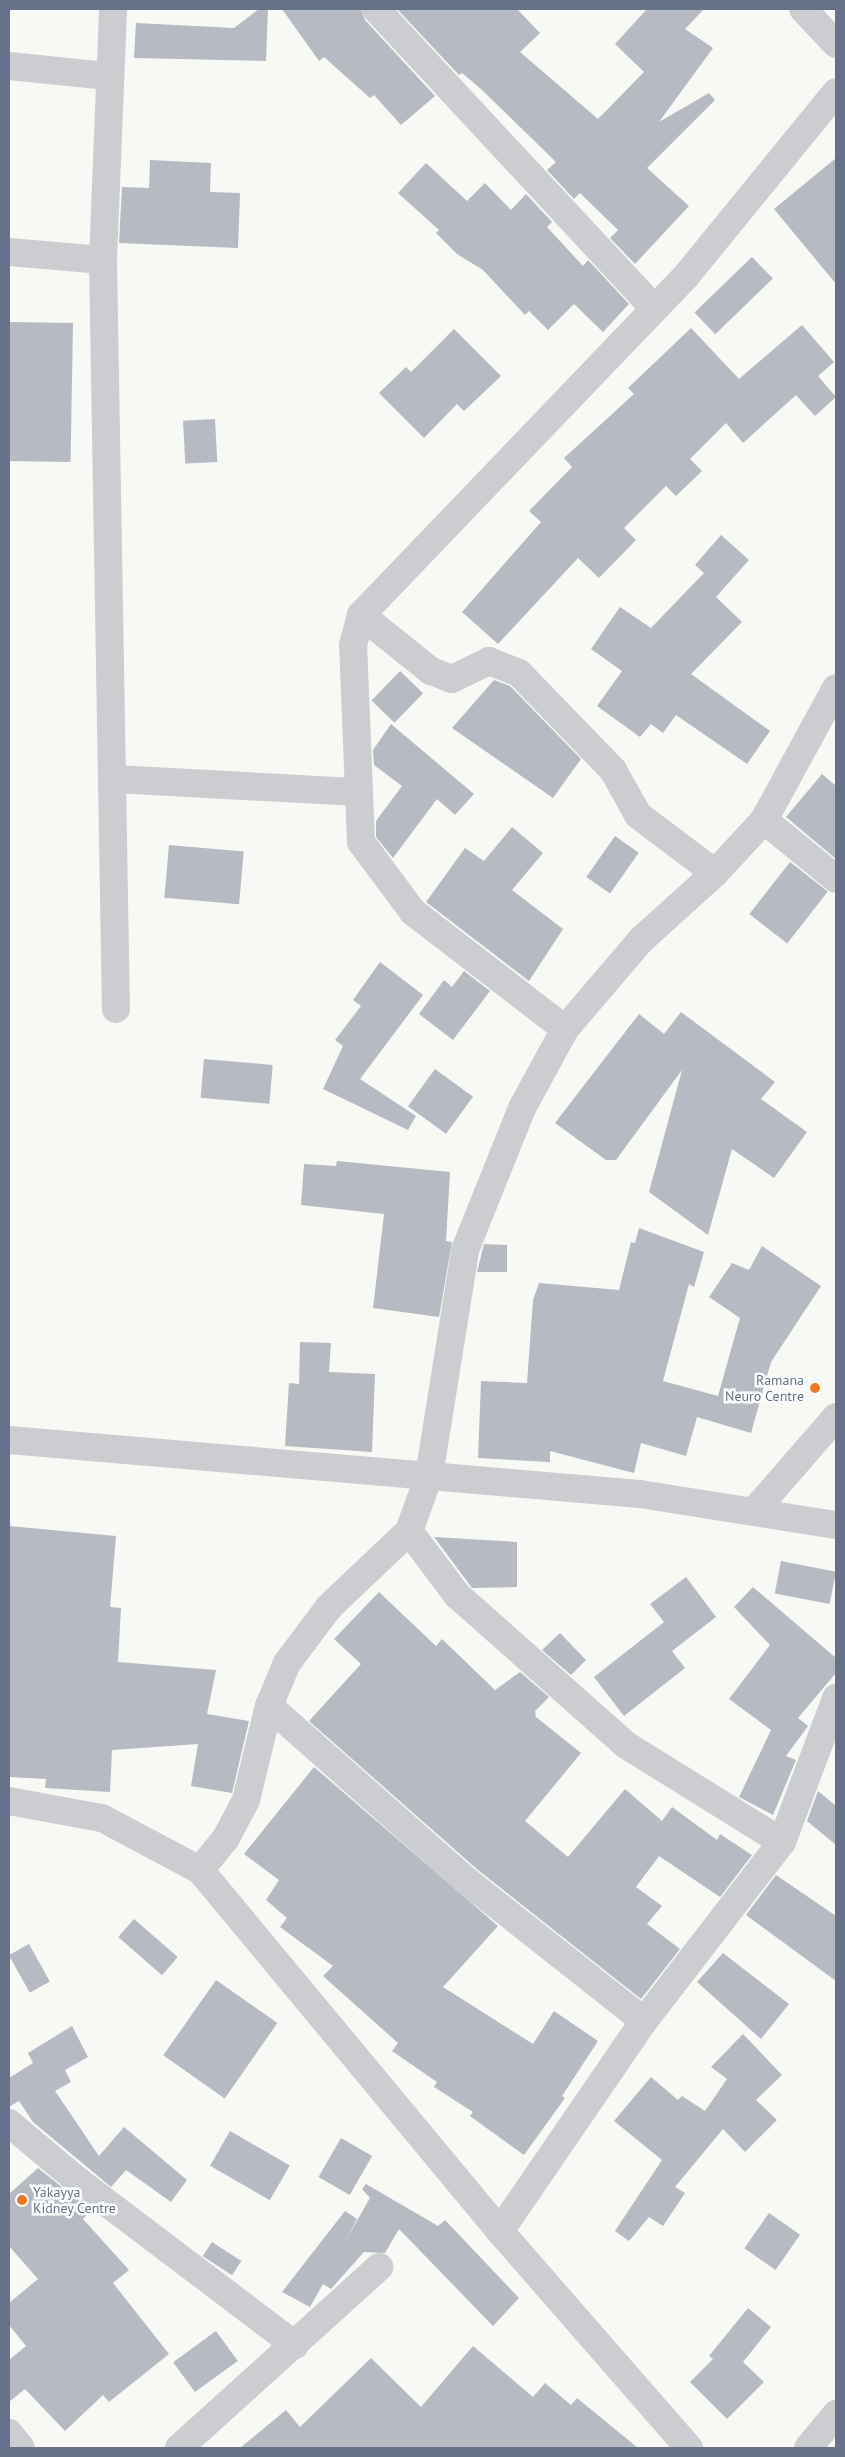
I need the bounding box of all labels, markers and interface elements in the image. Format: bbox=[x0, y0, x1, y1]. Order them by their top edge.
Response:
place label: Ramana Neuro Centre bbox=[725, 1372, 804, 1404]
marker: Ramana Neuro Centre bbox=[808, 1381, 822, 1395]
place label: Yakayya Kidney Centre bbox=[33, 2184, 116, 2216]
marker: Yakayya Kidney Centre bbox=[15, 2193, 29, 2207]

